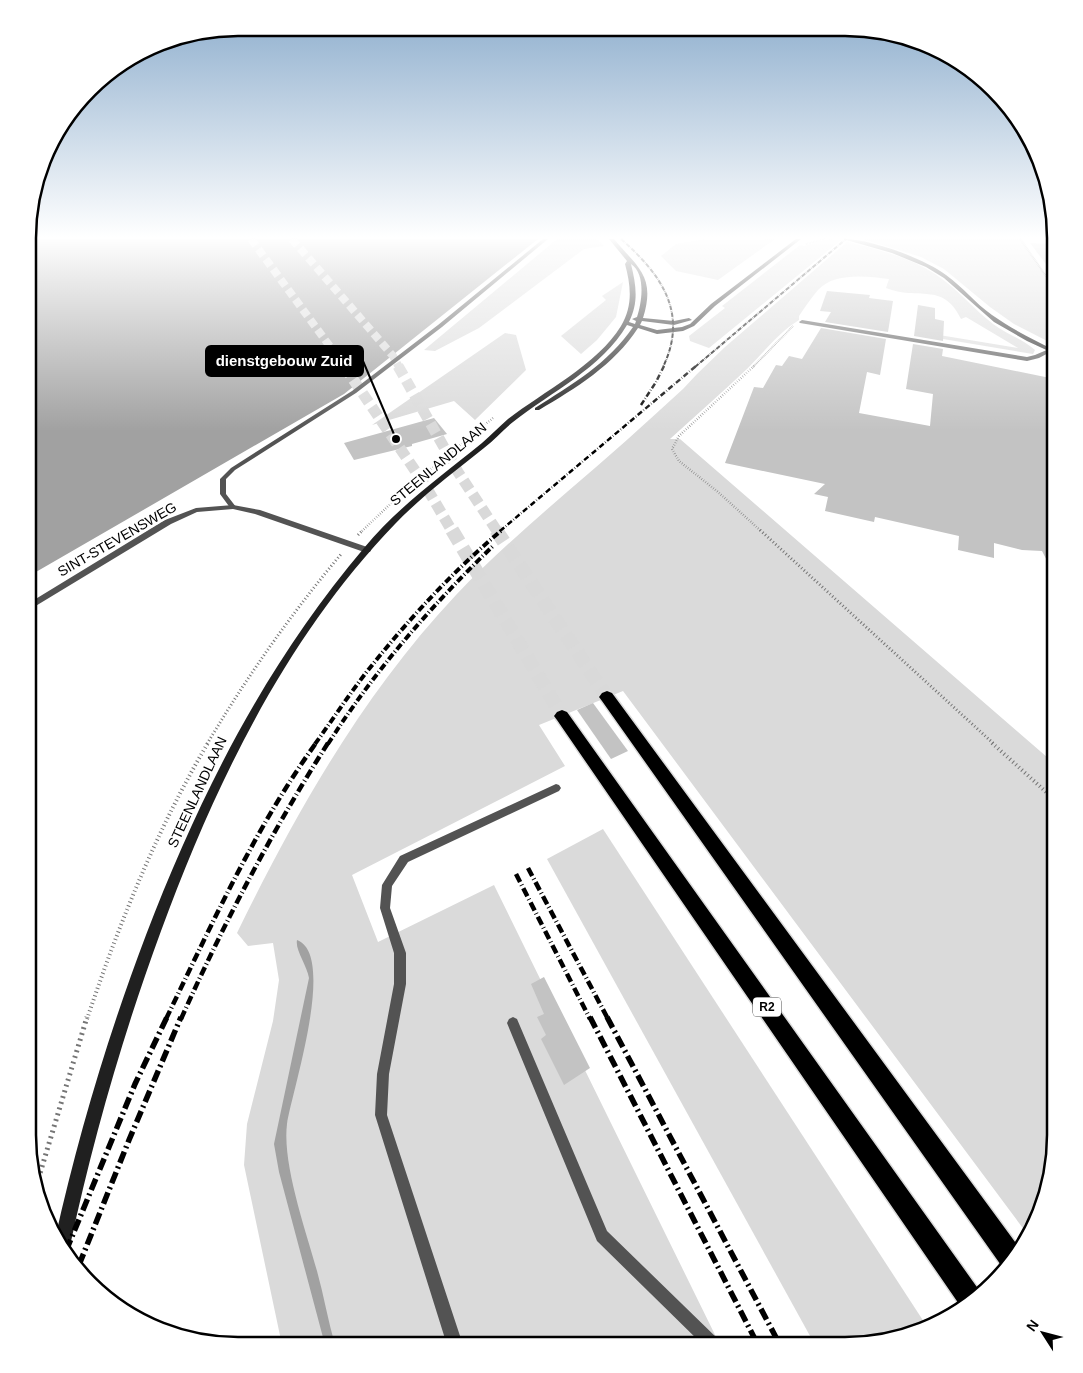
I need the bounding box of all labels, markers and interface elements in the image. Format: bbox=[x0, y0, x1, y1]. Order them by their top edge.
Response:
callout: dienstgebouw Zuid bbox=[206, 346, 363, 376]
text: dienstgebouw Zuid bbox=[216, 352, 352, 369]
street label: STEENLANDLAAN bbox=[387, 419, 489, 509]
street label: SINT-STEVENSWEG bbox=[55, 498, 179, 580]
street label: STEENLANDLAAN bbox=[164, 734, 230, 850]
road number: R2 bbox=[753, 998, 781, 1016]
north arrow bbox=[1018, 1308, 1068, 1358]
text: N bbox=[1023, 1317, 1042, 1334]

